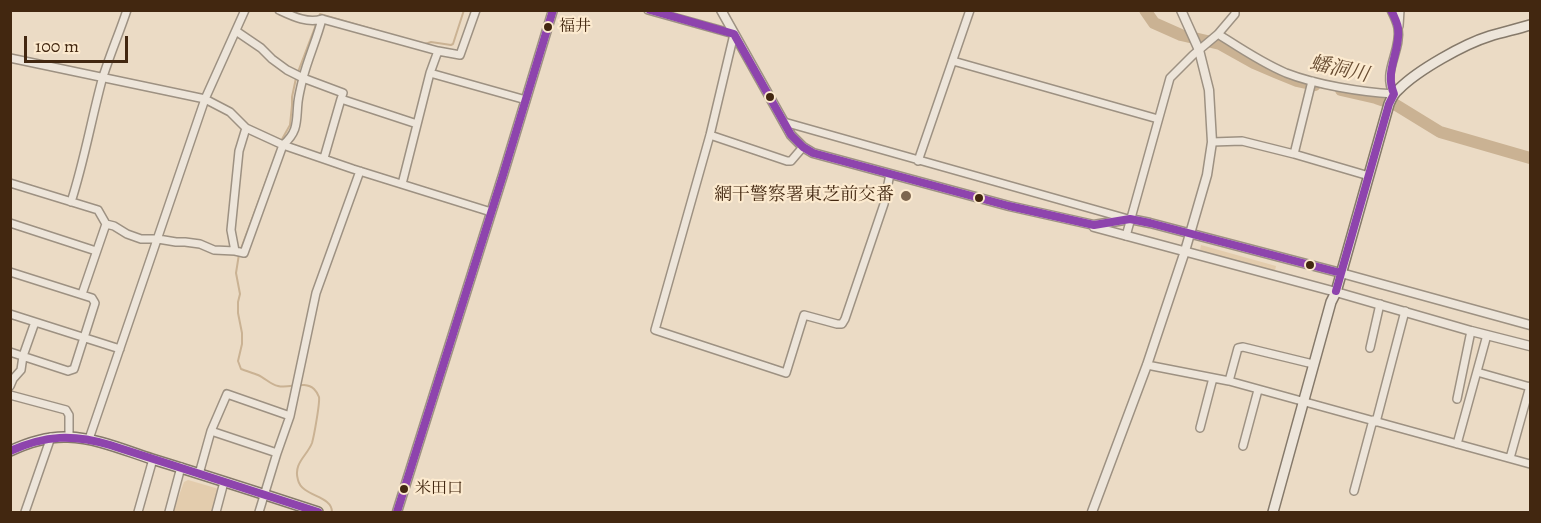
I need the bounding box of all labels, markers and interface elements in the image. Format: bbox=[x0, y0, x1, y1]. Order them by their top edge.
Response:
place label: 福井 bbox=[559, 17, 591, 37]
marker: 福井 bbox=[542, 21, 554, 33]
scale bar bbox=[27, 24, 130, 62]
text: 100 m bbox=[35, 34, 79, 58]
water label: 蟠洞川 bbox=[1307, 52, 1371, 88]
unlabelled marker bbox=[764, 91, 776, 103]
place label: 網干警察署東芝前交番 bbox=[714, 185, 894, 207]
marker: 網干警察署東芝前交番 bbox=[899, 189, 913, 203]
unlabelled marker bbox=[973, 192, 985, 204]
unlabelled marker bbox=[1304, 259, 1316, 271]
place label: 米田口 bbox=[415, 479, 463, 499]
marker: 米田口 bbox=[398, 483, 410, 495]

